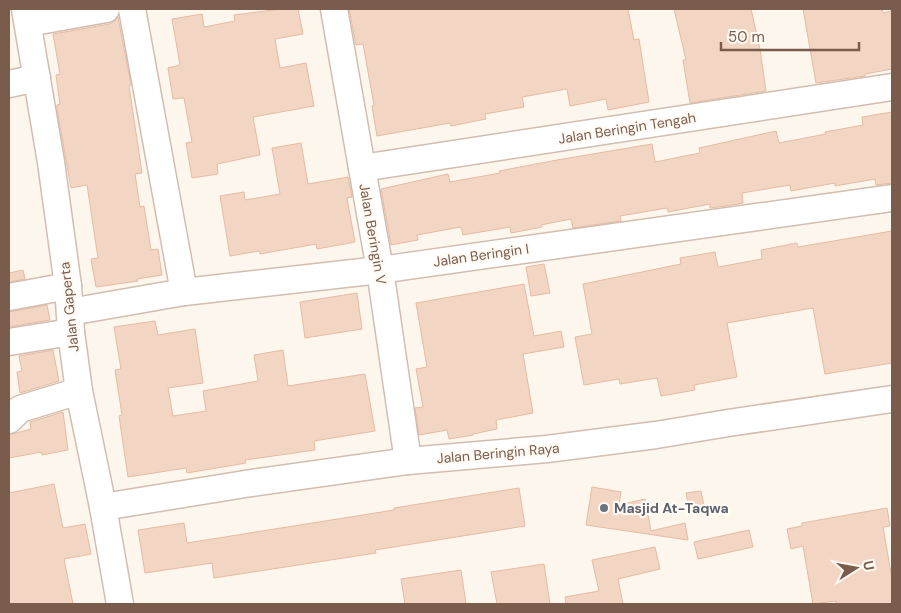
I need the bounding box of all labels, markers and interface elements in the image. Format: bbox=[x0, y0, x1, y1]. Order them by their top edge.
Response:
scale bar bbox=[721, 20, 858, 52]
text: 50 m bbox=[728, 27, 765, 47]
street label: Jalan Beringin Tengah bbox=[557, 108, 697, 148]
street label: Jalan Beringin V bbox=[355, 182, 391, 287]
street label: Jalan Beringin I bbox=[432, 239, 530, 271]
street label: Jalan Gaperta bbox=[55, 261, 83, 353]
street label: Jalan Beringin Raya bbox=[436, 439, 560, 467]
place label: Masjid At-Taqwa bbox=[614, 499, 729, 517]
marker: Masjid At-Taqwa bbox=[598, 502, 610, 514]
north arrow bbox=[831, 543, 881, 593]
text: U bbox=[859, 559, 879, 572]

